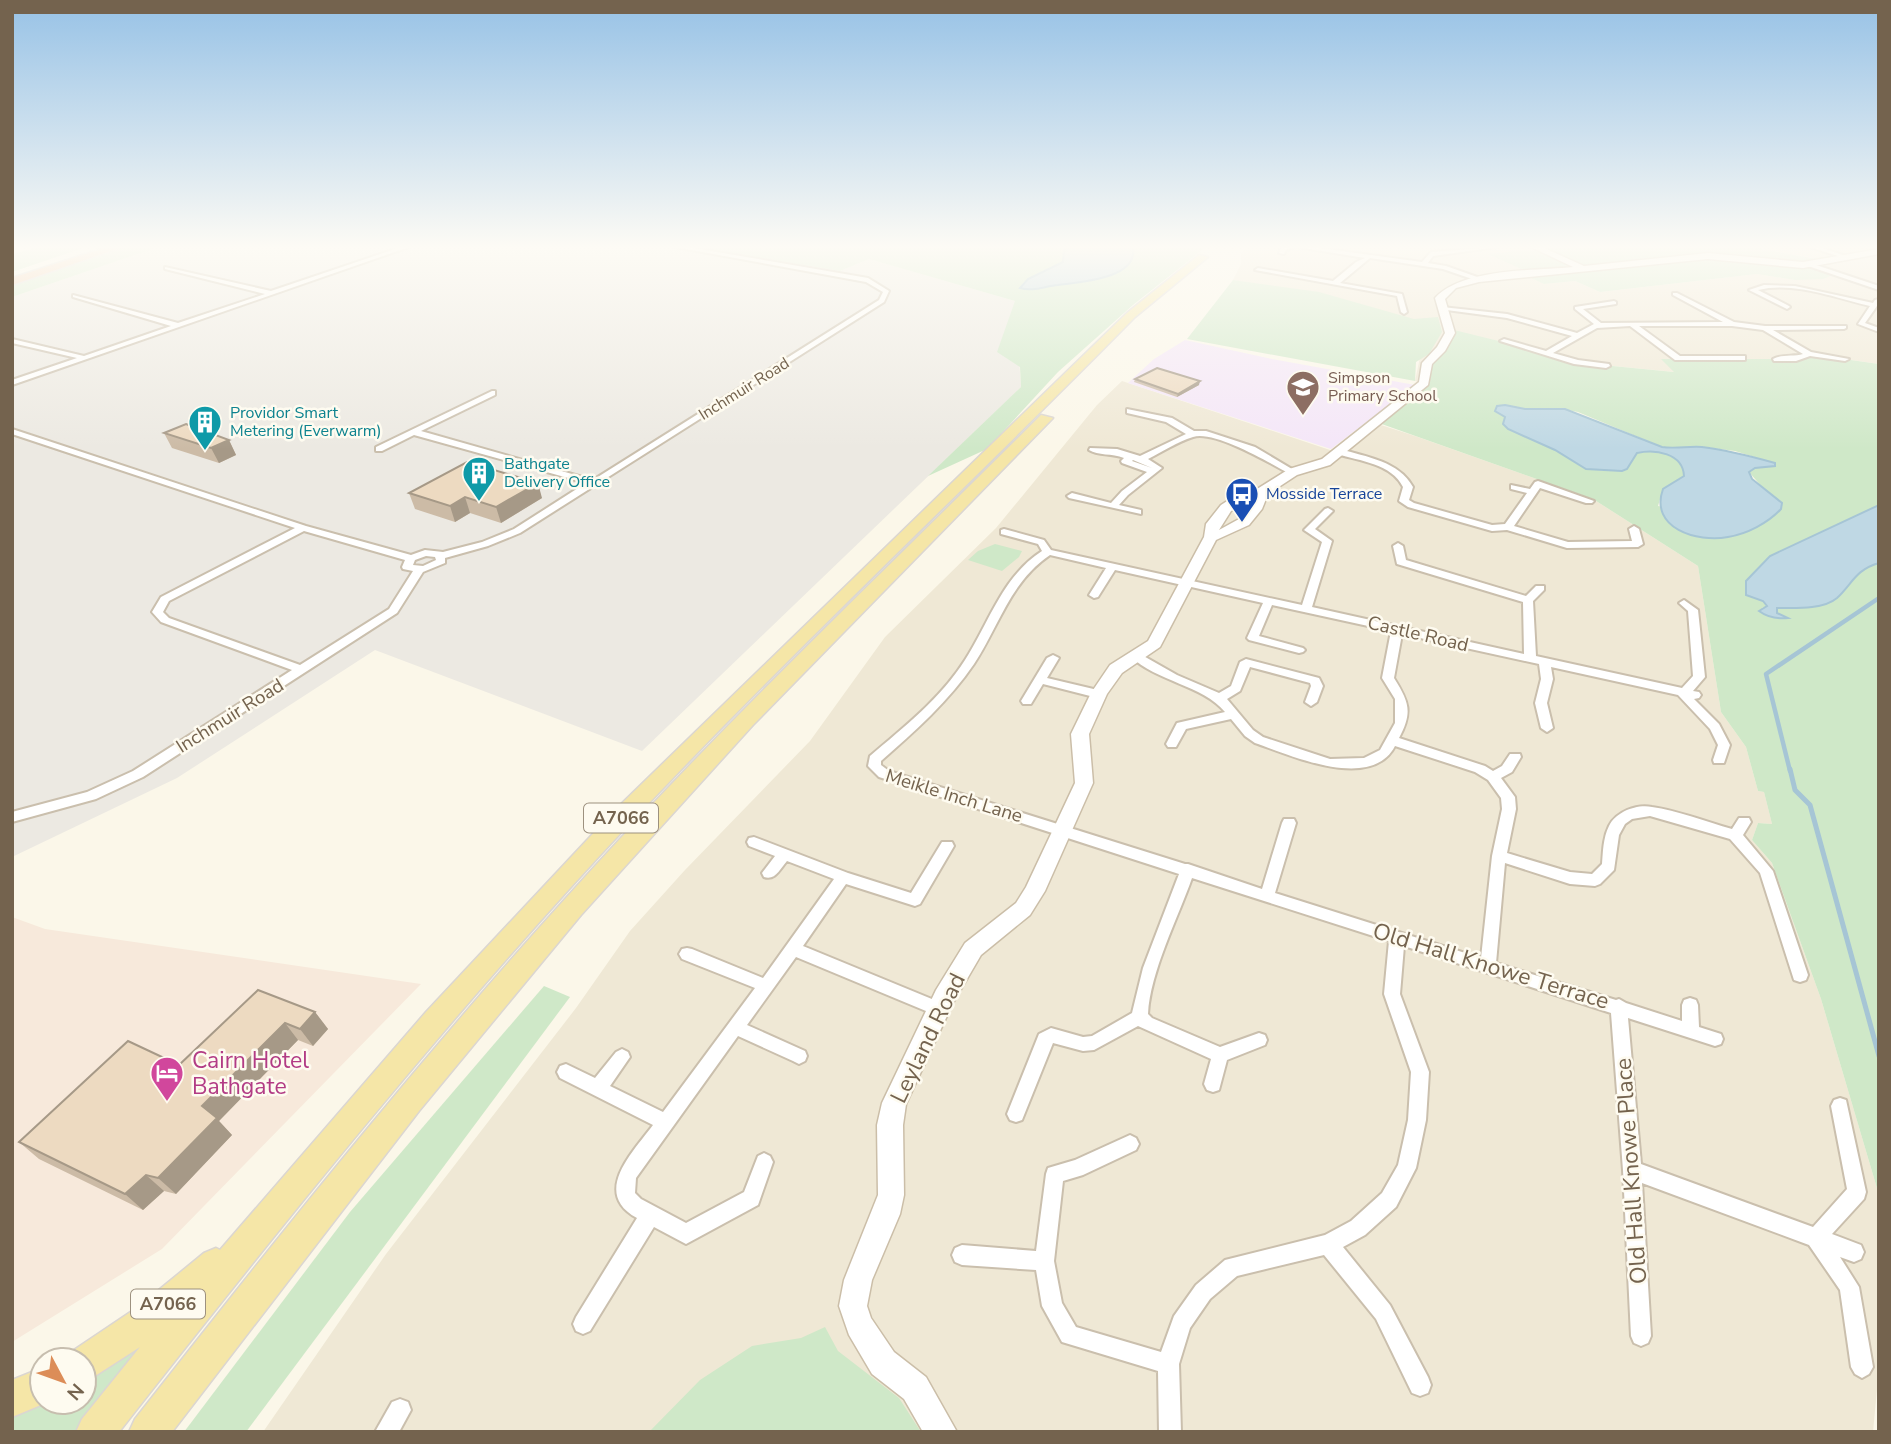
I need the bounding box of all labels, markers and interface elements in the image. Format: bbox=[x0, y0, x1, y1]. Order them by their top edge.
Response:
street label: Inchmuir Road bbox=[694, 352, 794, 426]
place label: Simpson Primary School bbox=[1328, 367, 1437, 407]
school or university icon: Simpson Primary School bbox=[1284, 368, 1322, 417]
place label: Providor Smart Metering (Everwarm) bbox=[230, 402, 382, 442]
building icon: Providor Smart Metering (Everwarm) bbox=[186, 403, 224, 452]
place label: Bathgate Delivery Office bbox=[504, 453, 610, 493]
building icon: Bathgate Delivery Office bbox=[460, 454, 498, 503]
bus stop icon: Mosside Terrace bbox=[1223, 475, 1261, 524]
place label: Mosside Terrace bbox=[1266, 483, 1382, 505]
street label: Castle Road bbox=[1365, 610, 1471, 658]
street label: Inchmuir Road bbox=[171, 673, 289, 759]
street label: Meikle Inch Lane bbox=[882, 763, 1026, 829]
road number: A7066 bbox=[584, 804, 658, 832]
street label: Old Hall Knowe Terrace bbox=[1369, 915, 1613, 1017]
street label: Leyland Road bbox=[883, 968, 973, 1108]
place label: Cairn Hotel Bathgate bbox=[192, 1045, 309, 1102]
hotel icon: Cairn Hotel Bathgate bbox=[148, 1054, 186, 1103]
street label: Old Hall Knowe Place bbox=[1608, 1057, 1654, 1285]
road number: A7066 bbox=[131, 1289, 205, 1318]
north arrow bbox=[28, 1346, 98, 1416]
text: N bbox=[61, 1378, 90, 1405]

